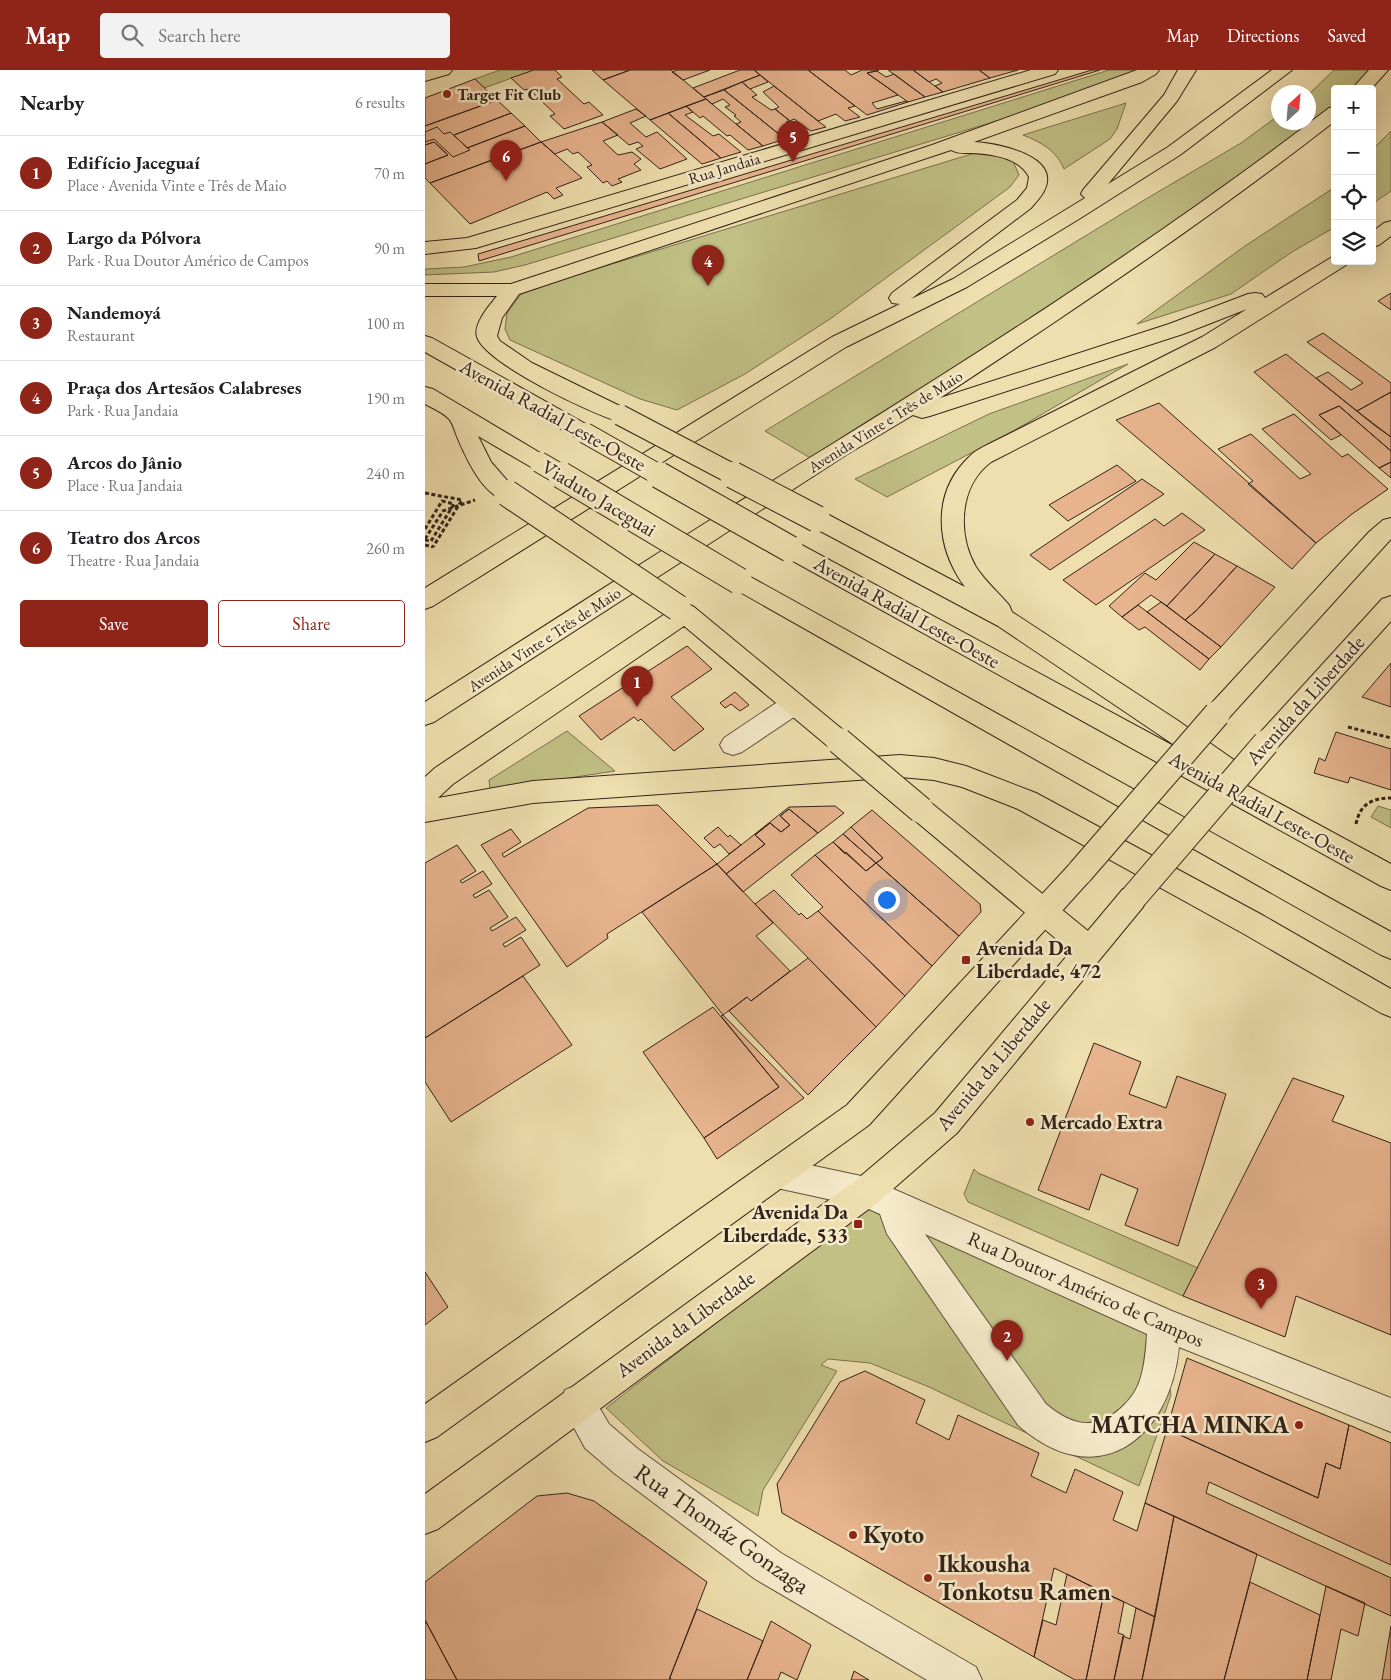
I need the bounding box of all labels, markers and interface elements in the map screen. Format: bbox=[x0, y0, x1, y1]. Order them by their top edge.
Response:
search box bbox=[100, 13, 450, 58]
text: Map bbox=[25, 20, 70, 51]
icon: search bbox=[118, 21, 146, 49]
text: Search here bbox=[158, 23, 241, 48]
text: Map bbox=[1167, 24, 1199, 47]
text: Directions bbox=[1227, 24, 1299, 47]
text: Saved bbox=[1327, 24, 1366, 47]
place label: Target Fit Club bbox=[457, 84, 561, 105]
north arrow bbox=[1271, 85, 1316, 130]
map controls bbox=[1331, 85, 1376, 265]
button: + bbox=[1331, 85, 1376, 130]
marker: Target Fit Club bbox=[441, 88, 453, 100]
text: Nearby bbox=[20, 89, 84, 116]
text: 6 results bbox=[355, 92, 405, 113]
pin: 5 bbox=[777, 121, 809, 162]
button: − bbox=[1331, 130, 1376, 175]
pin: 6 bbox=[490, 140, 522, 181]
street label: Rua Jandaia bbox=[685, 147, 763, 189]
text: Edifício Jaceguaí bbox=[67, 150, 200, 175]
text: 1 bbox=[32, 163, 40, 184]
text: 70 m bbox=[374, 163, 405, 184]
text: Place · Avenida Vinte e Três de Maio bbox=[67, 175, 287, 196]
button: locate bbox=[1331, 175, 1376, 220]
button: layers bbox=[1331, 220, 1376, 265]
text: Largo da Pólvora bbox=[67, 225, 201, 250]
text: 2 bbox=[32, 238, 40, 259]
text: 90 m bbox=[374, 238, 405, 259]
pin: 4 bbox=[692, 245, 724, 286]
text: Park · Rua Doutor Américo de Campos bbox=[67, 250, 309, 271]
text: Nandemoyá bbox=[67, 300, 161, 325]
text: 3 bbox=[32, 313, 40, 334]
text: 100 m bbox=[366, 313, 405, 334]
text: Restaurant bbox=[67, 325, 135, 346]
street label: Avenida Radial Leste-Oeste bbox=[454, 352, 651, 477]
street label: Avenida Vinte e Três de Maio bbox=[803, 365, 967, 478]
text: Praça dos Artesãos Calabreses bbox=[67, 375, 302, 400]
text: 4 bbox=[32, 388, 40, 409]
text: 190 m bbox=[366, 388, 405, 409]
text: Park · Rua Jandaia bbox=[67, 400, 178, 421]
text: Arcos do Jânio bbox=[67, 450, 182, 475]
street label: Viaduto Jaceguai bbox=[537, 454, 661, 542]
text: 5 bbox=[32, 463, 40, 484]
text: 240 m bbox=[366, 463, 405, 484]
text: Place · Rua Jandaia bbox=[67, 475, 183, 496]
text: Teatro dos Arcos bbox=[67, 525, 200, 550]
text: 6 bbox=[32, 538, 40, 559]
text: 260 m bbox=[366, 538, 405, 559]
street label: Avenida Radial Leste-Oeste bbox=[808, 549, 1005, 674]
text: Theatre · Rua Jandaia bbox=[67, 550, 199, 571]
street label: Avenida Vinte e Três de Maio bbox=[463, 582, 625, 697]
button: Save bbox=[20, 600, 208, 647]
button: Share bbox=[218, 600, 405, 647]
street label: Avenida da Liberdade bbox=[1239, 630, 1370, 771]
pin: 1 bbox=[621, 666, 653, 707]
street label: Avenida Radial Leste-Oeste bbox=[1163, 744, 1360, 869]
your location bbox=[874, 887, 900, 913]
place label: Avenida Da Liberdade, 472 bbox=[975, 935, 1102, 984]
marker: Avenida Da Liberdade, 472 bbox=[960, 954, 972, 966]
street label: Avenida da Liberdade bbox=[929, 992, 1056, 1137]
place label: Mercado Extra bbox=[1040, 1109, 1163, 1135]
marker: Mercado Extra bbox=[1024, 1116, 1036, 1128]
place label: Avenida Da Liberdade, 533 bbox=[723, 1199, 848, 1248]
marker: Avenida Da Liberdade, 533 bbox=[852, 1218, 864, 1230]
street label: Rua Doutor Américo de Campos bbox=[964, 1225, 1208, 1353]
street label: Avenida da Liberdade bbox=[610, 1265, 760, 1384]
pin: 3 bbox=[1245, 1268, 1277, 1309]
pin: 2 bbox=[991, 1320, 1023, 1361]
place label: MATCHA MINKA bbox=[1091, 1409, 1290, 1440]
marker: MATCHA MINKA bbox=[1293, 1419, 1305, 1431]
street label: Rua Thomáz Gonzaga bbox=[629, 1457, 816, 1601]
place label: Kyoto bbox=[863, 1519, 924, 1551]
marker: Kyoto bbox=[847, 1529, 859, 1541]
place label: Ikkousha Tonkotsu Ramen bbox=[938, 1548, 1111, 1607]
marker: Ikkousha Tonkotsu Ramen bbox=[922, 1572, 934, 1584]

